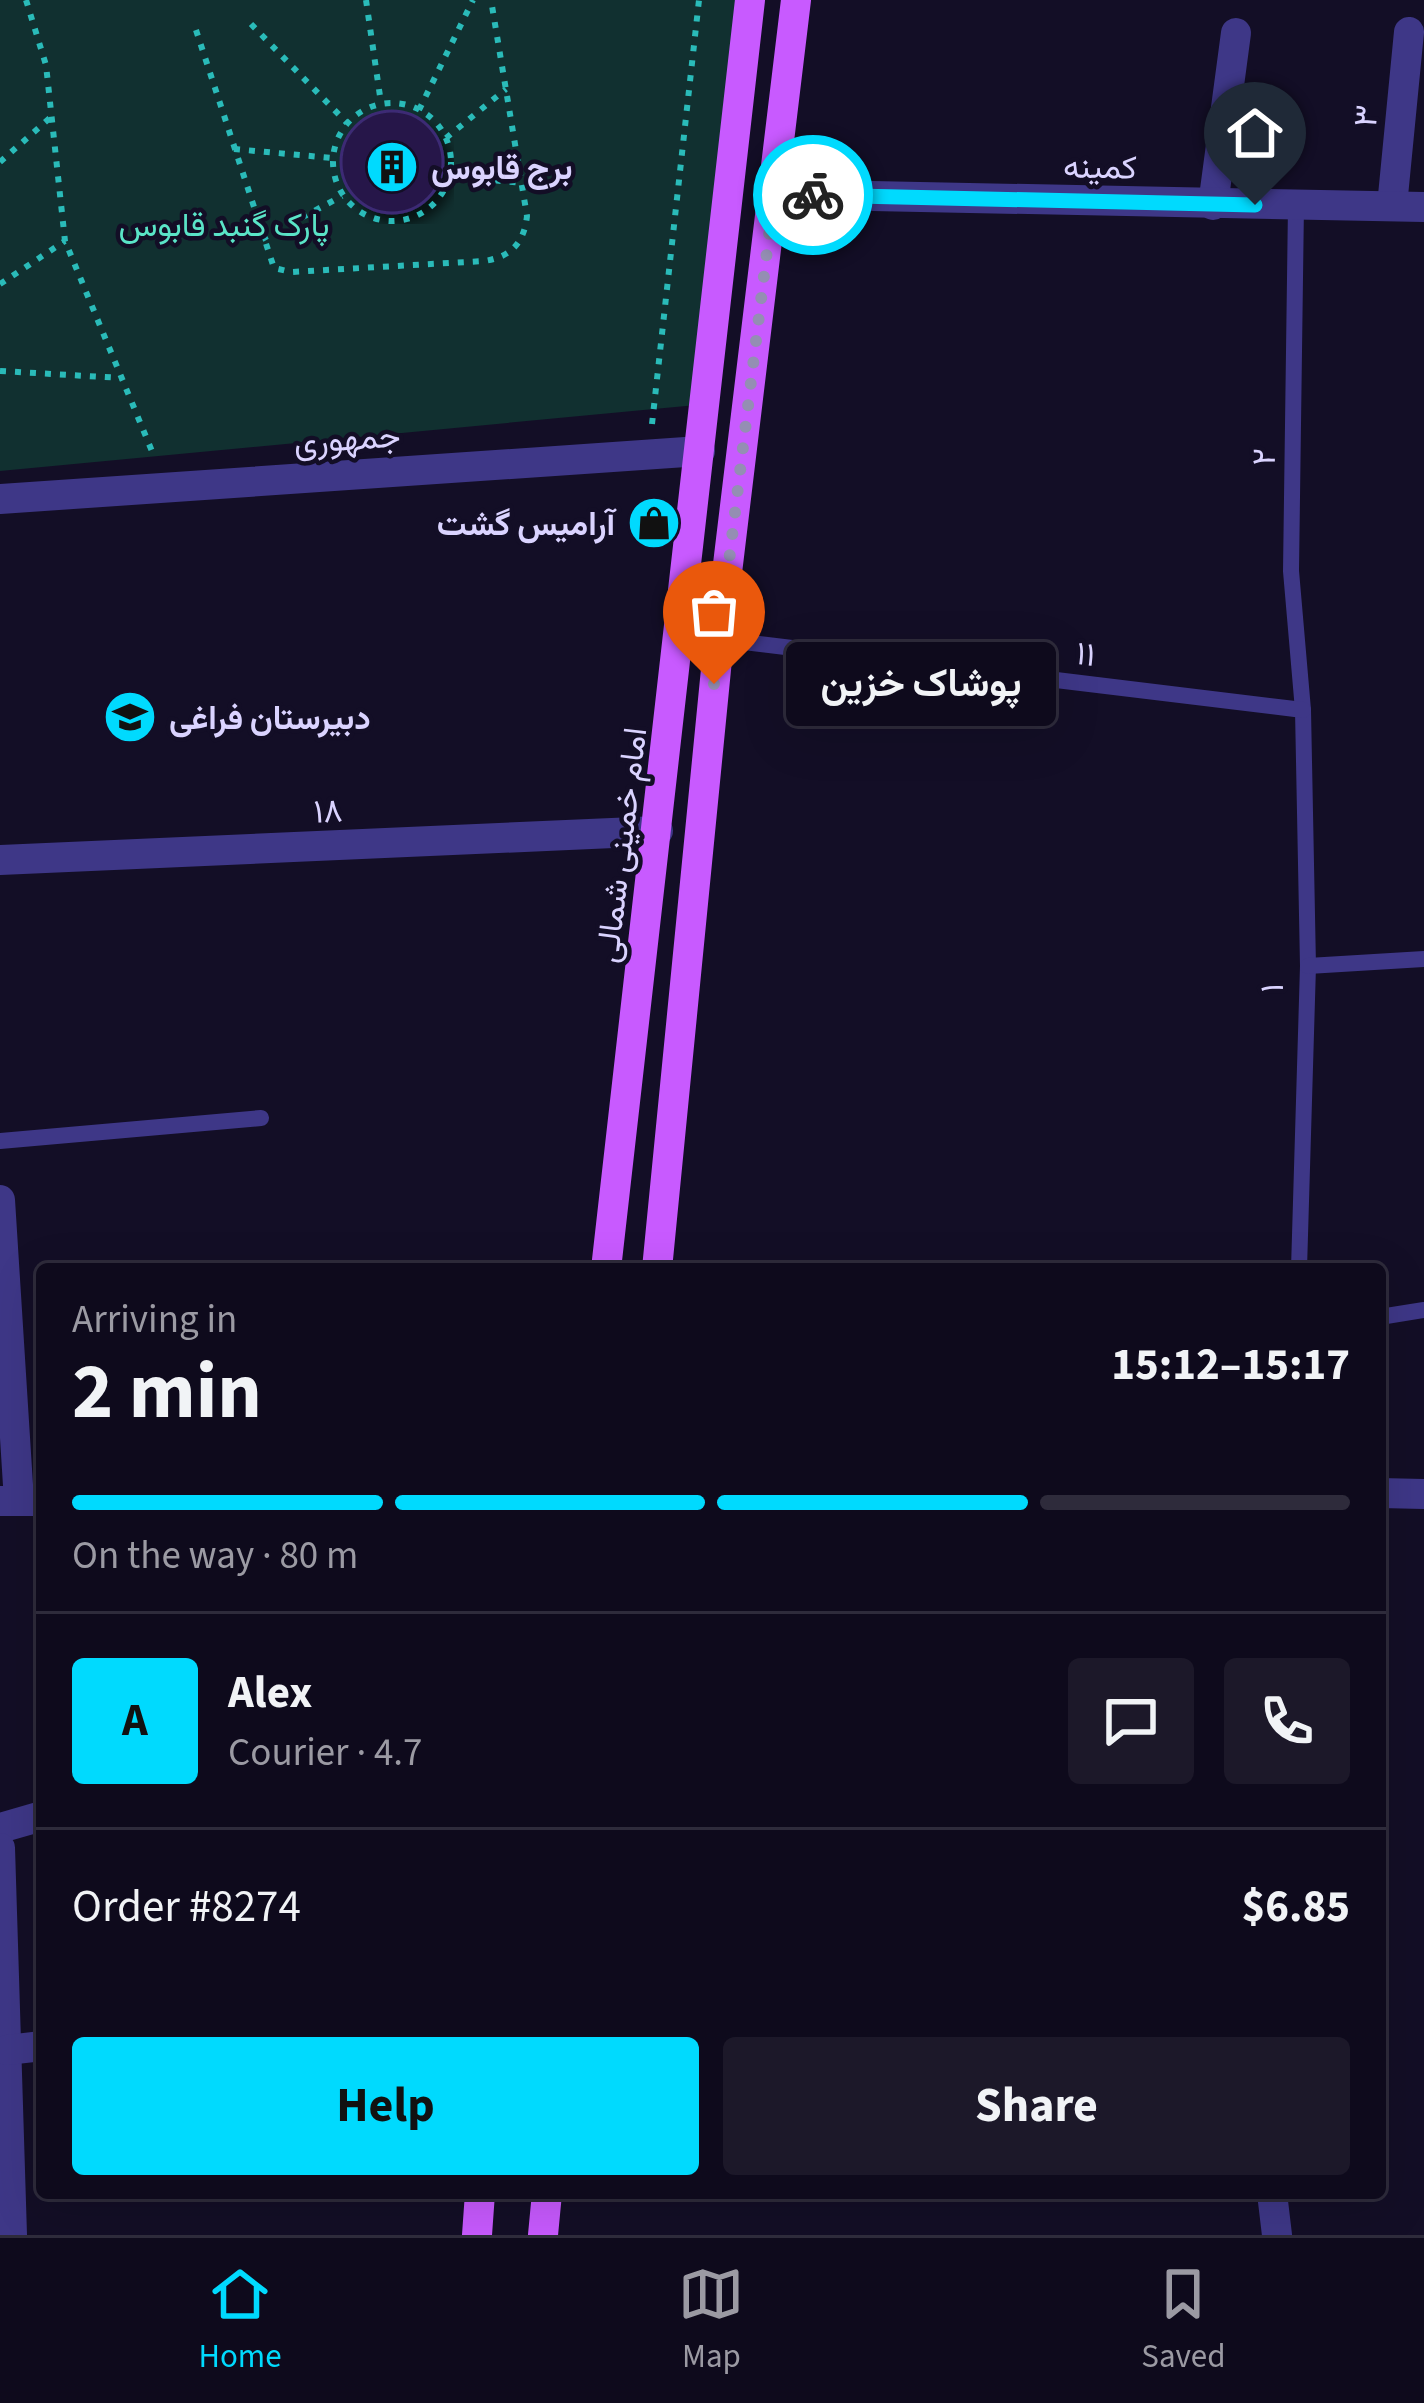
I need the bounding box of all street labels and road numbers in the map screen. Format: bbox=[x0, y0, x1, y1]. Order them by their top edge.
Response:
street label: ۳ bbox=[1342, 103, 1391, 129]
street label: کمینه bbox=[1063, 143, 1137, 192]
street label: جمهوری bbox=[292, 412, 402, 467]
street label: ۲ bbox=[1241, 448, 1288, 466]
street label: ۱۱ bbox=[1074, 630, 1098, 679]
street label: امام خمینی شمالی bbox=[584, 725, 659, 966]
street label: ۱۸ bbox=[312, 787, 344, 836]
street label: ۱ bbox=[1249, 982, 1296, 994]

